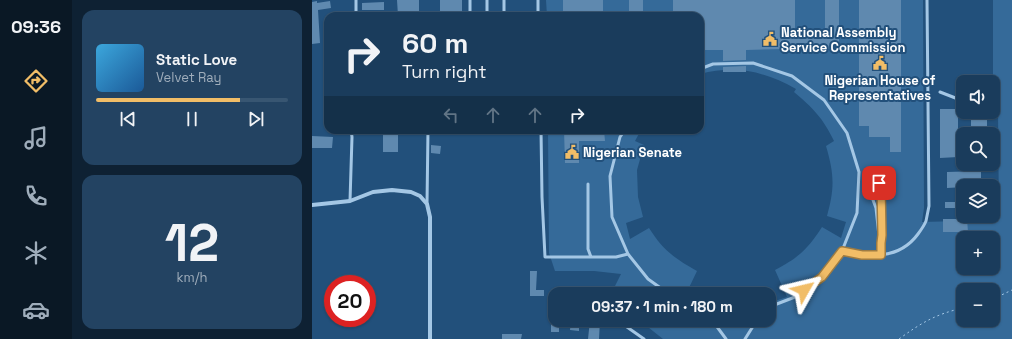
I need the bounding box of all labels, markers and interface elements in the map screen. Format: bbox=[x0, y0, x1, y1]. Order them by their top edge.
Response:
text: 09:36 bbox=[11, 15, 61, 38]
place label: National Assembly Service Commission bbox=[781, 24, 906, 56]
text: 60 m bbox=[402, 25, 468, 61]
icon: right bbox=[336, 28, 388, 80]
public building icon: National Assembly Service Commission bbox=[762, 31, 778, 47]
text: Static Love bbox=[156, 50, 237, 69]
public building icon: Nigerian House of Representatives bbox=[872, 55, 888, 71]
text: Turn right bbox=[402, 60, 486, 83]
icon: directions bbox=[22, 67, 50, 95]
text: Velvet Ray bbox=[156, 69, 221, 86]
place label: Nigerian House of Representatives bbox=[825, 72, 936, 104]
map controls bbox=[956, 75, 1000, 327]
button: sound bbox=[956, 75, 1000, 119]
icon: left bbox=[440, 104, 462, 126]
icon: ahead bbox=[482, 104, 504, 126]
icon: ahead bbox=[524, 104, 546, 126]
icon: right bbox=[566, 104, 588, 126]
icon: previous bbox=[117, 108, 139, 130]
icon: pause bbox=[181, 108, 203, 130]
icon: next bbox=[245, 108, 267, 130]
icon: music bbox=[22, 124, 50, 152]
button: search bbox=[956, 127, 1000, 171]
public building icon: Nigerian Senate bbox=[564, 144, 580, 160]
place label: Nigerian Senate bbox=[583, 144, 682, 161]
pin bbox=[862, 166, 896, 200]
icon: arrive bbox=[868, 172, 890, 194]
button: layers bbox=[956, 179, 1000, 223]
icon: phone bbox=[22, 182, 50, 210]
text: 12 bbox=[165, 210, 219, 276]
button: + bbox=[956, 231, 1000, 275]
icon: climate bbox=[22, 239, 50, 267]
text: km/h bbox=[177, 269, 207, 286]
position arrow bbox=[783, 269, 825, 311]
speed limit sign: 20 bbox=[324, 275, 376, 327]
button: − bbox=[956, 283, 1000, 327]
icon: car bbox=[22, 296, 50, 324]
text: 09:37 · 1 min · 180 m bbox=[591, 297, 733, 316]

